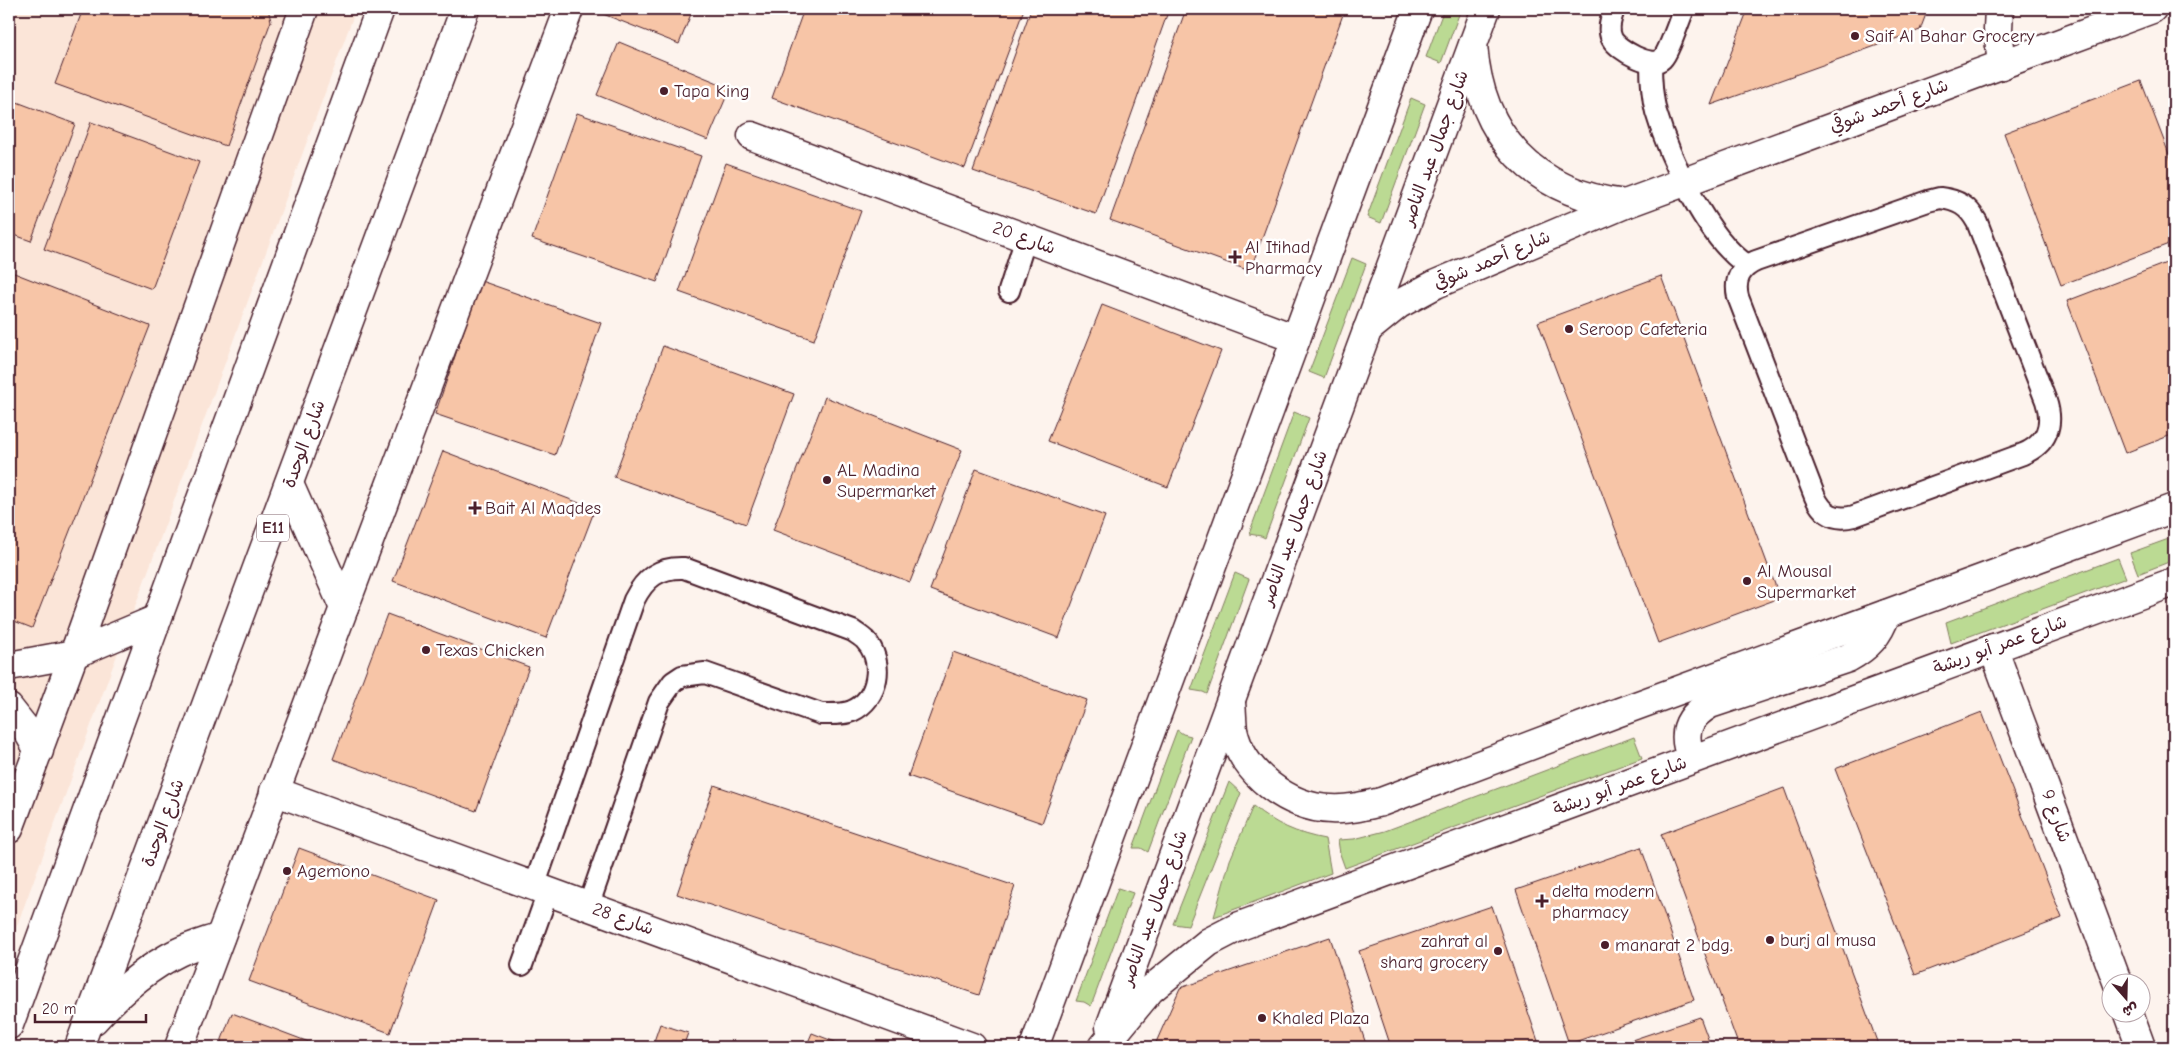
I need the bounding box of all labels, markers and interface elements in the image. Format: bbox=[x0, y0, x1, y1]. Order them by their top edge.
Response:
place label: Saif Al Bahar Grocery bbox=[1865, 26, 2035, 47]
marker: Saif Al Bahar Grocery bbox=[1849, 30, 1861, 42]
street label: شارع جمال عبد الناصر bbox=[1396, 67, 1474, 231]
street label: شارع أحمد شوقي bbox=[1826, 73, 1952, 139]
place label: Tapa King bbox=[674, 81, 750, 102]
marker: Tapa King bbox=[658, 85, 670, 97]
street label: شارع 20 bbox=[989, 217, 1058, 260]
street label: شارع أحمد شوقي bbox=[1430, 224, 1554, 296]
place label: Al Itihad Pharmacy bbox=[1245, 237, 1323, 279]
marker: Al Itihad Pharmacy bbox=[1229, 251, 1241, 263]
place label: Seroop Cafeteria bbox=[1579, 319, 1708, 340]
marker: Seroop Cafeteria bbox=[1563, 323, 1575, 335]
street label: شارع الوحدة bbox=[278, 397, 331, 491]
street label: شارع جمال عبد الناصر bbox=[1255, 447, 1333, 611]
place label: AL Madina Supermarket bbox=[837, 460, 937, 502]
marker: AL Madina Supermarket bbox=[821, 474, 833, 486]
place label: Bait Al Maqdes bbox=[485, 498, 601, 519]
marker: Bait Al Maqdes bbox=[469, 502, 481, 514]
road number: E11 bbox=[257, 514, 289, 542]
place label: Al Mousal Supermarket bbox=[1757, 561, 1857, 603]
marker: Al Mousal Supermarket bbox=[1741, 575, 1753, 587]
street label: شارع عمر أبو ريشة bbox=[1930, 611, 2070, 680]
place label: Texas Chicken bbox=[436, 640, 545, 661]
marker: Texas Chicken bbox=[420, 644, 432, 656]
street label: شارع عمر أبو ريشة bbox=[1550, 752, 1690, 821]
street label: شارع الوحدة bbox=[137, 776, 190, 870]
street label: شارع 9 bbox=[2036, 787, 2075, 846]
street label: شارع جمال عبد الناصر bbox=[1115, 827, 1193, 991]
place label: Agemono bbox=[297, 861, 370, 882]
marker: Agemono bbox=[281, 865, 293, 877]
place label: delta modern pharmacy bbox=[1552, 881, 1655, 923]
marker: delta modern pharmacy bbox=[1536, 895, 1548, 907]
street label: شارع 28 bbox=[589, 898, 656, 941]
place label: burj al musa bbox=[1780, 930, 1876, 951]
place label: zahrat al sharq grocery bbox=[1381, 931, 1489, 973]
marker: burj al musa bbox=[1764, 934, 1776, 946]
place label: manarat 2 bdg. bbox=[1615, 935, 1733, 956]
marker: manarat 2 bdg. bbox=[1599, 939, 1611, 951]
marker: zahrat al sharq grocery bbox=[1492, 945, 1504, 957]
north arrow bbox=[2100, 974, 2150, 1024]
scale bar bbox=[35, 991, 146, 1023]
text: ش bbox=[2120, 999, 2140, 1020]
text: 20 m bbox=[42, 1000, 76, 1018]
place label: Khaled Plaza bbox=[1272, 1008, 1370, 1029]
marker: Khaled Plaza bbox=[1256, 1012, 1268, 1024]

